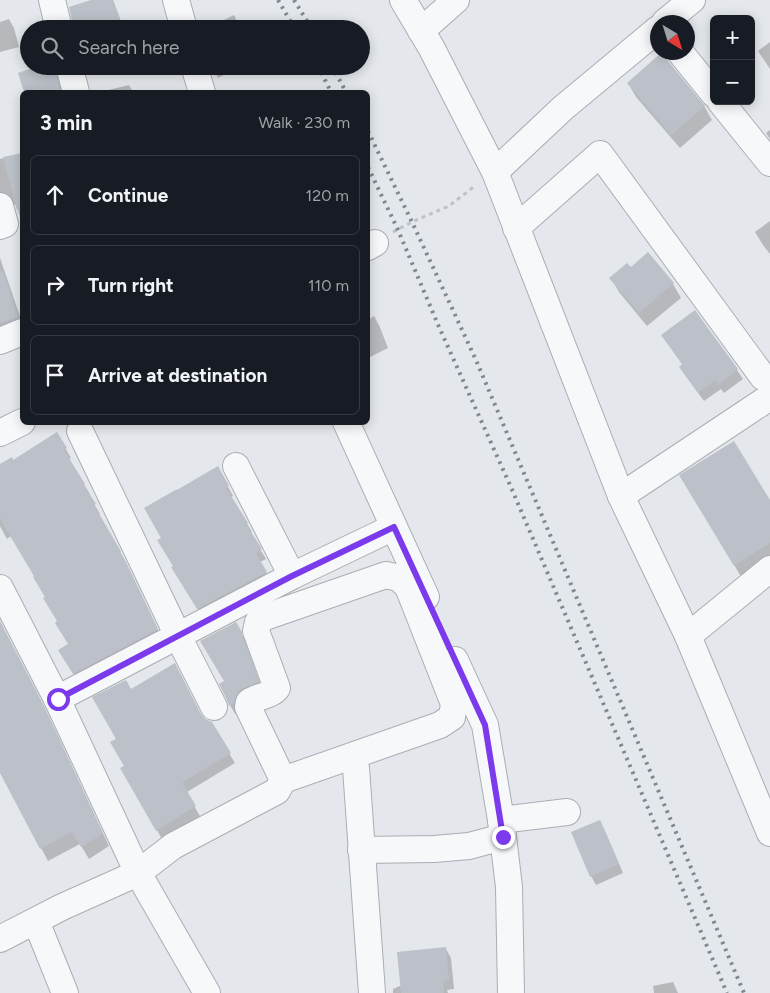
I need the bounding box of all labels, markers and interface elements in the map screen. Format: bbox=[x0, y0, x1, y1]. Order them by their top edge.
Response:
north arrow bbox=[650, 15, 695, 60]
map controls bbox=[710, 15, 755, 105]
button: + bbox=[710, 15, 755, 60]
search box bbox=[20, 20, 370, 75]
icon: search bbox=[38, 34, 66, 62]
text: Search here bbox=[78, 36, 180, 59]
button: − bbox=[710, 60, 755, 105]
text: 3 min bbox=[40, 110, 92, 135]
text: Walk · 230 m bbox=[258, 113, 350, 132]
icon: ahead bbox=[41, 181, 69, 209]
text: Continue bbox=[88, 184, 168, 207]
text: 120 m bbox=[306, 186, 349, 205]
icon: right bbox=[41, 271, 69, 299]
text: Turn right bbox=[88, 274, 174, 297]
text: 110 m bbox=[308, 276, 349, 295]
icon: arrive bbox=[41, 361, 69, 389]
text: Arrive at destination bbox=[88, 364, 267, 387]
route start bbox=[47, 688, 70, 711]
route end bbox=[492, 826, 515, 849]

